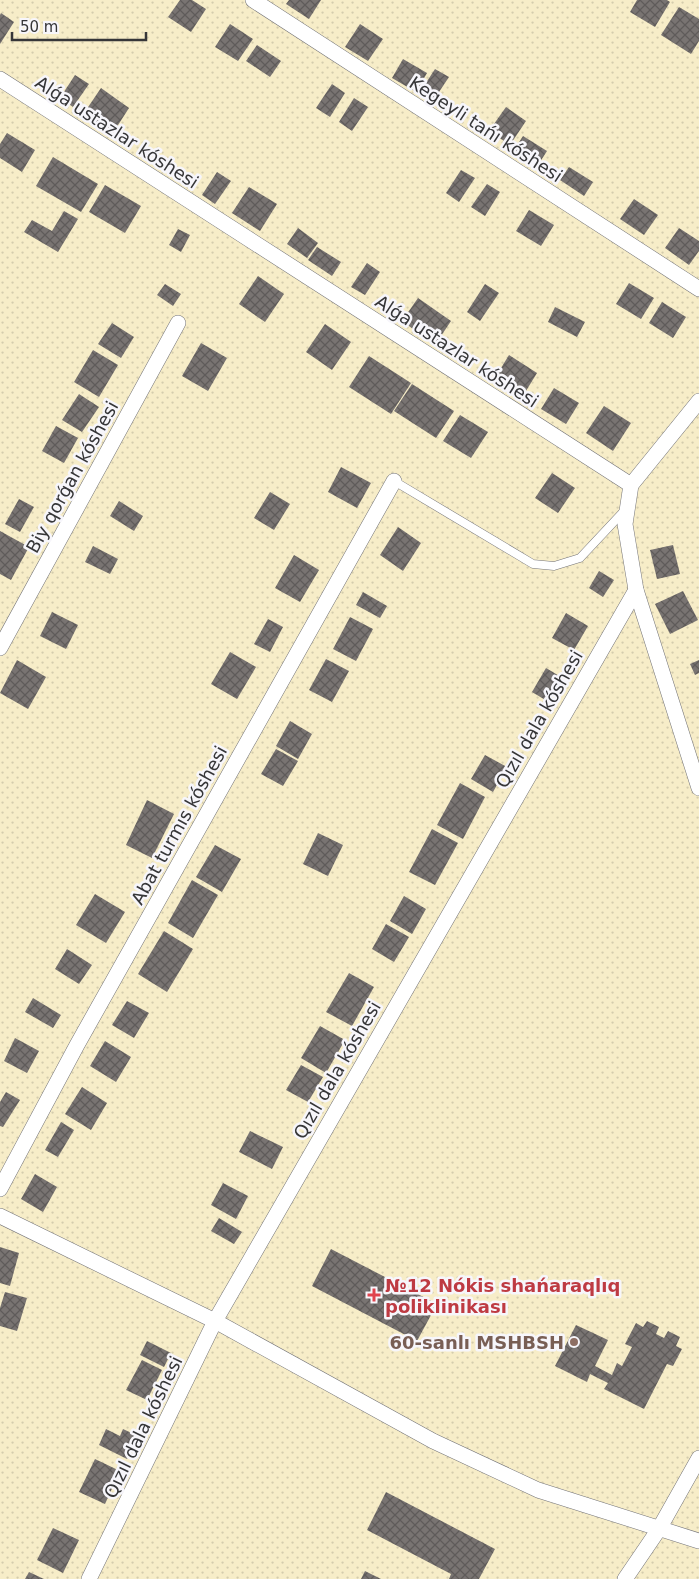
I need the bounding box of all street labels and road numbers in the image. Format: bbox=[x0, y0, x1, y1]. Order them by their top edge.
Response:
street label: Alǵa ustazlar kóshesi bbox=[32, 71, 202, 193]
street label: Kegeyli tańı kóshesi bbox=[406, 72, 566, 186]
street label: Alǵa ustazlar kóshesi bbox=[372, 290, 542, 412]
street label: Biy qorǵan kóshesi bbox=[22, 397, 122, 557]
street label: Qızıl dala kóshesi bbox=[491, 646, 587, 792]
street label: Abat turmıs kóshesi bbox=[127, 742, 231, 908]
street label: Qızıl dala kóshesi bbox=[289, 997, 385, 1143]
street label: Qızıl dala kóshesi bbox=[99, 1352, 187, 1502]

